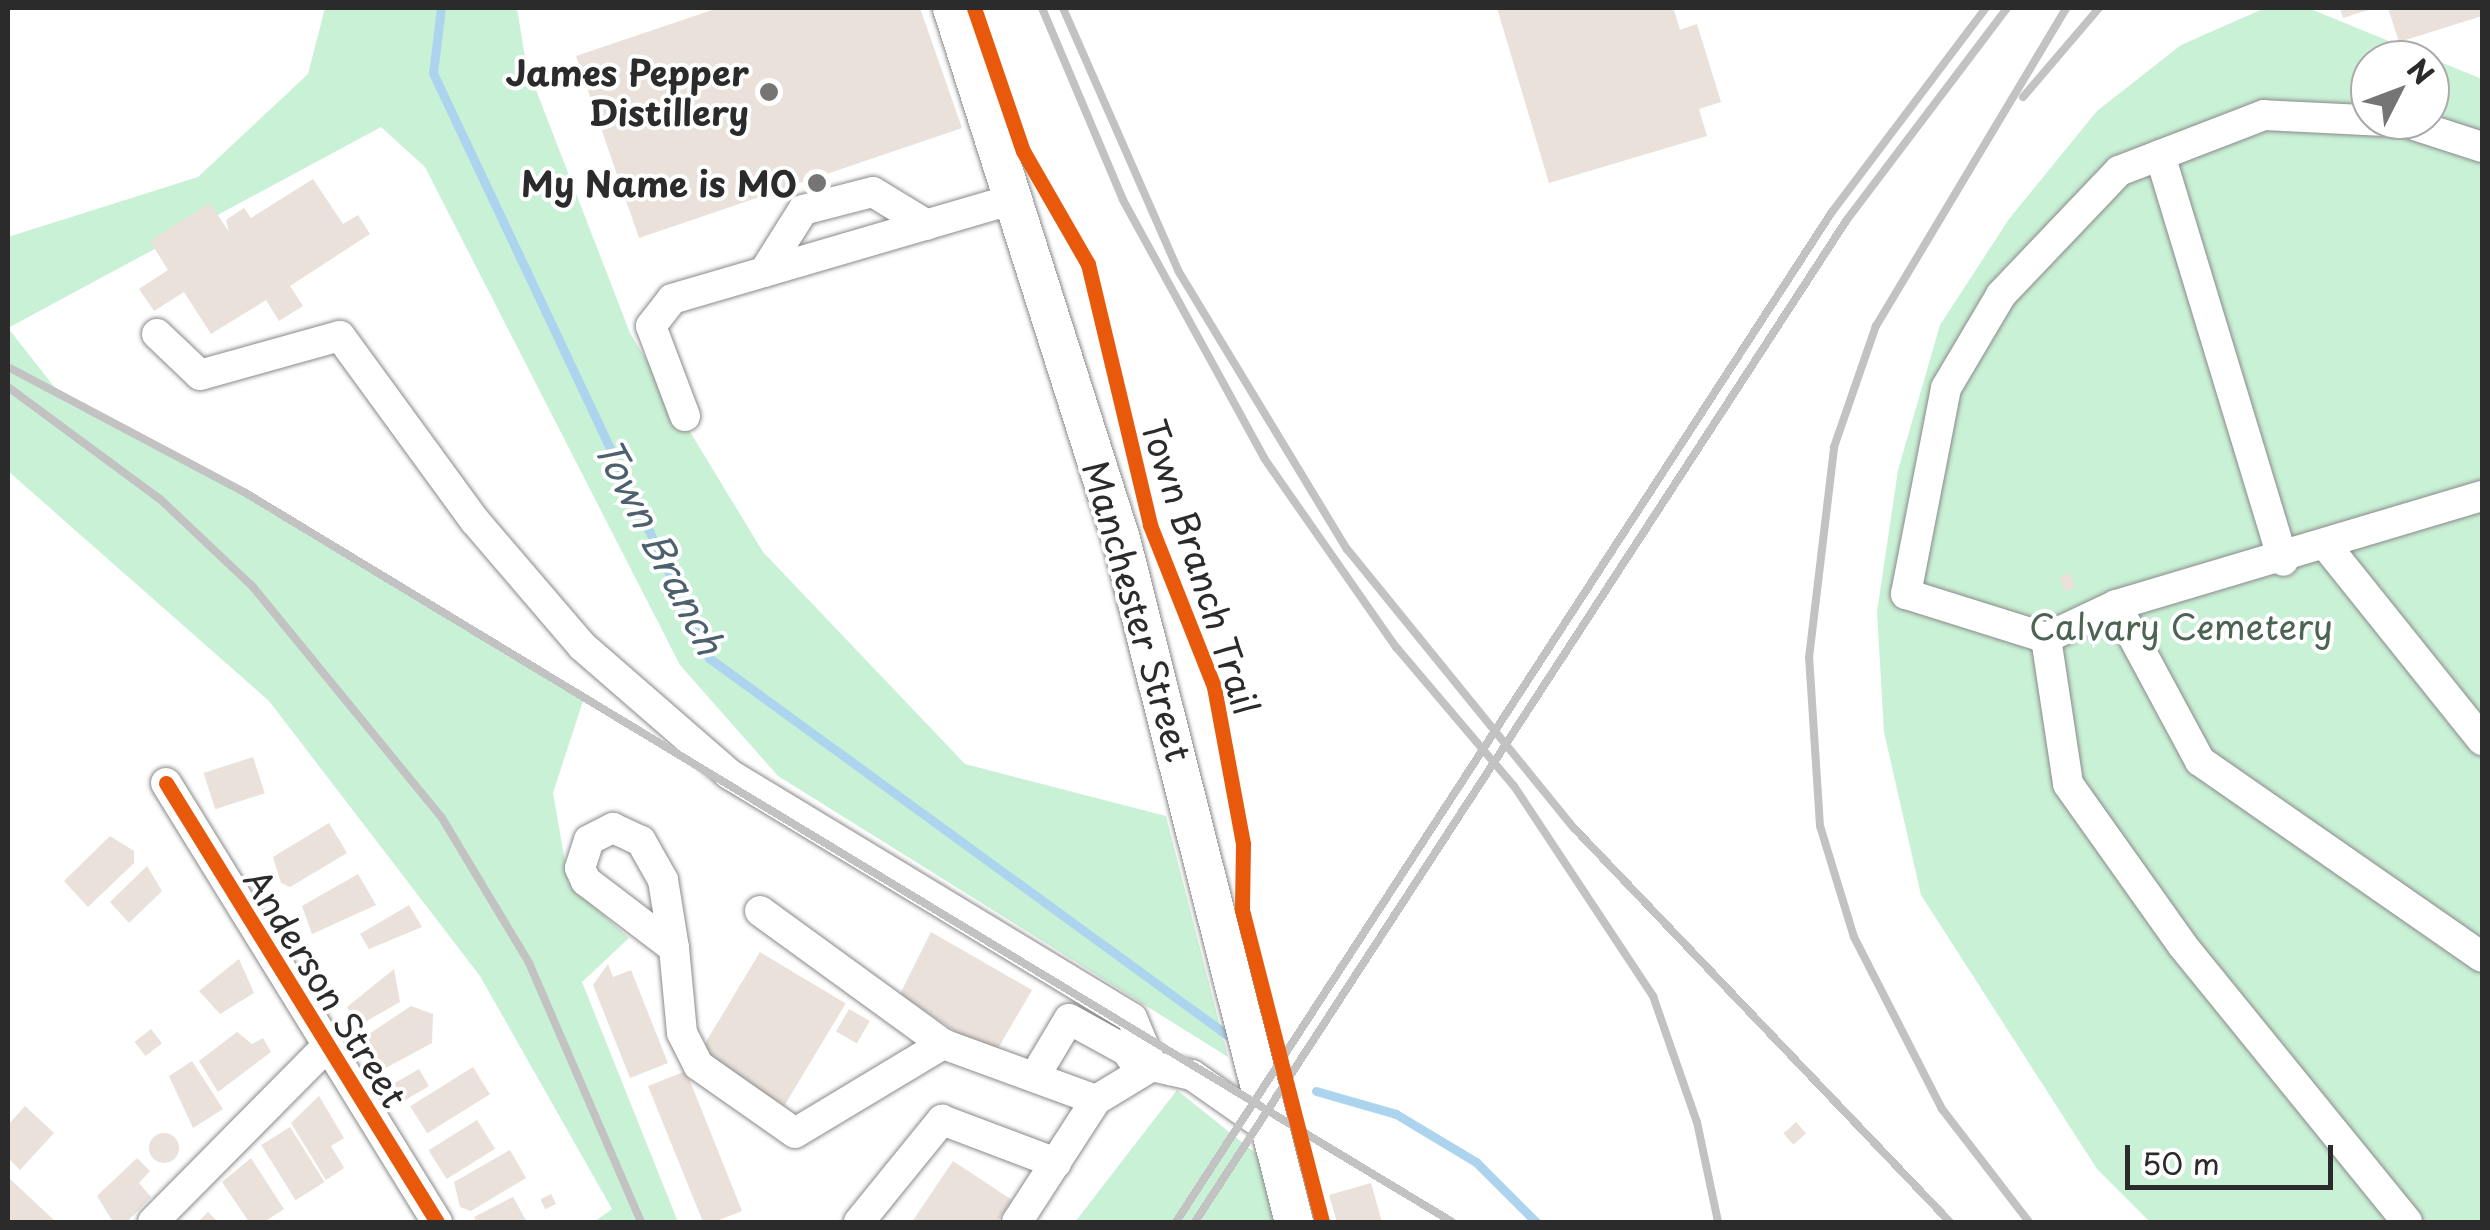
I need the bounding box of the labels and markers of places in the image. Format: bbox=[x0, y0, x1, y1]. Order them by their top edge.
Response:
place label: James Pepper Distillery bbox=[504, 51, 749, 133]
marker: James Pepper Distillery bbox=[758, 81, 780, 103]
place label: My Name is MO bbox=[519, 162, 797, 204]
marker: My Name is MO bbox=[806, 172, 828, 194]

